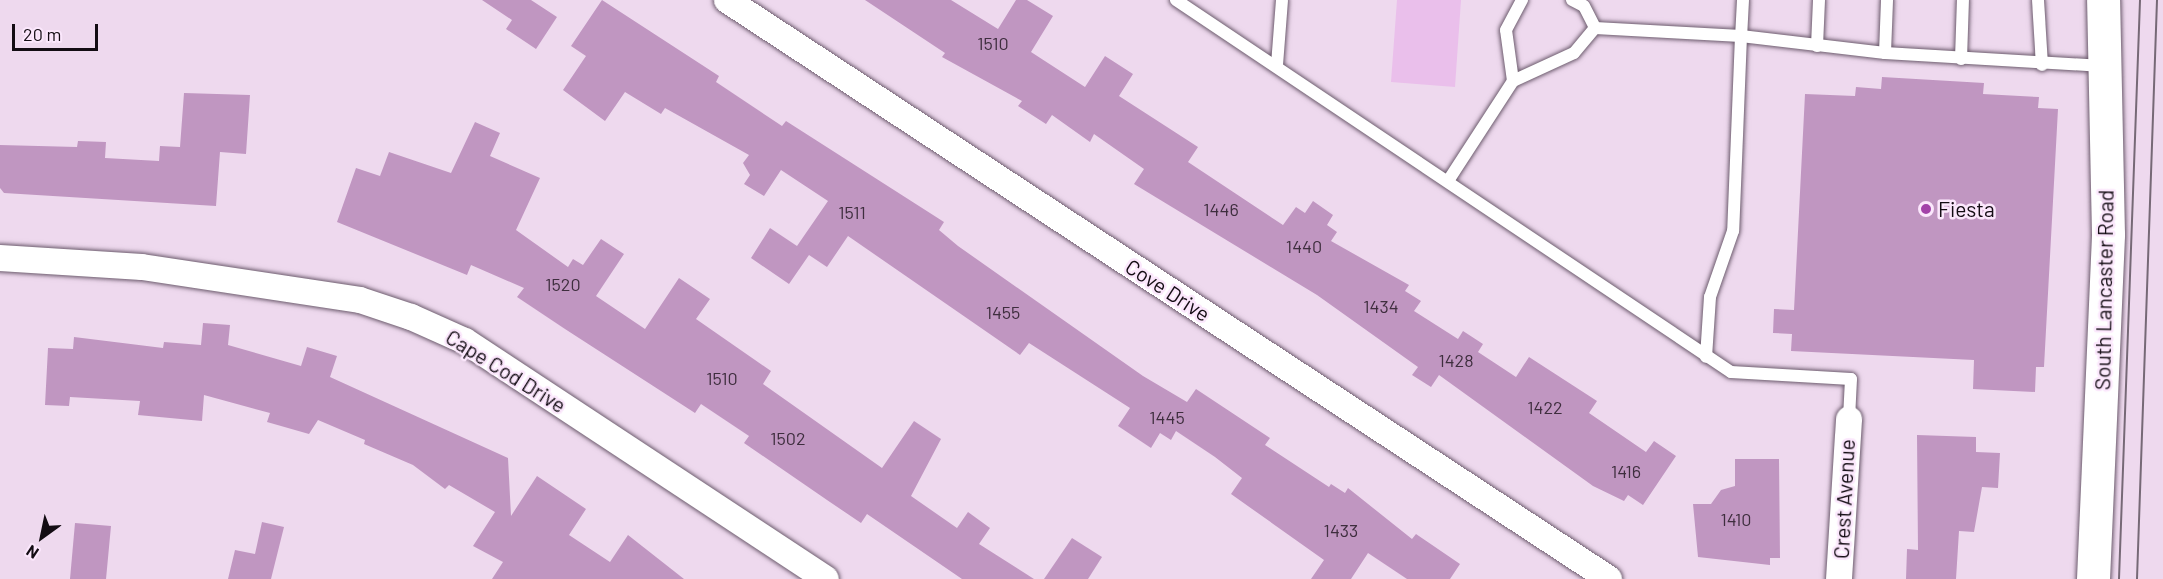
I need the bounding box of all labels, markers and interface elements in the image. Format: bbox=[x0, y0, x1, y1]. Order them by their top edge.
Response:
scale bar bbox=[15, 12, 100, 50]
text: 20 m bbox=[23, 23, 61, 45]
house number: 1510 bbox=[977, 32, 1009, 54]
street label: South Lancaster Road bbox=[2090, 190, 2118, 390]
place label: Fiesta bbox=[1938, 196, 1995, 222]
house number: 1446 bbox=[1203, 198, 1239, 220]
house number: 1511 bbox=[838, 201, 866, 223]
marker: Fiesta bbox=[1919, 202, 1933, 216]
house number: 1440 bbox=[1286, 235, 1322, 257]
street label: Cove Drive bbox=[1121, 253, 1215, 327]
house number: 1520 bbox=[545, 273, 581, 295]
house number: 1434 bbox=[1363, 295, 1399, 317]
house number: 1455 bbox=[986, 301, 1020, 323]
street label: Cape Cod Drive bbox=[441, 324, 571, 418]
house number: 1428 bbox=[1438, 349, 1474, 371]
house number: 1510 bbox=[706, 367, 738, 389]
house number: 1422 bbox=[1527, 396, 1563, 418]
house number: 1445 bbox=[1149, 406, 1185, 428]
house number: 1502 bbox=[770, 427, 806, 449]
street label: Crest Avenue bbox=[1828, 438, 1860, 560]
house number: 1416 bbox=[1611, 460, 1641, 482]
north arrow bbox=[12, 507, 72, 567]
house number: 1410 bbox=[1720, 508, 1752, 530]
house number: 1433 bbox=[1324, 519, 1358, 541]
text: N bbox=[22, 542, 42, 563]

